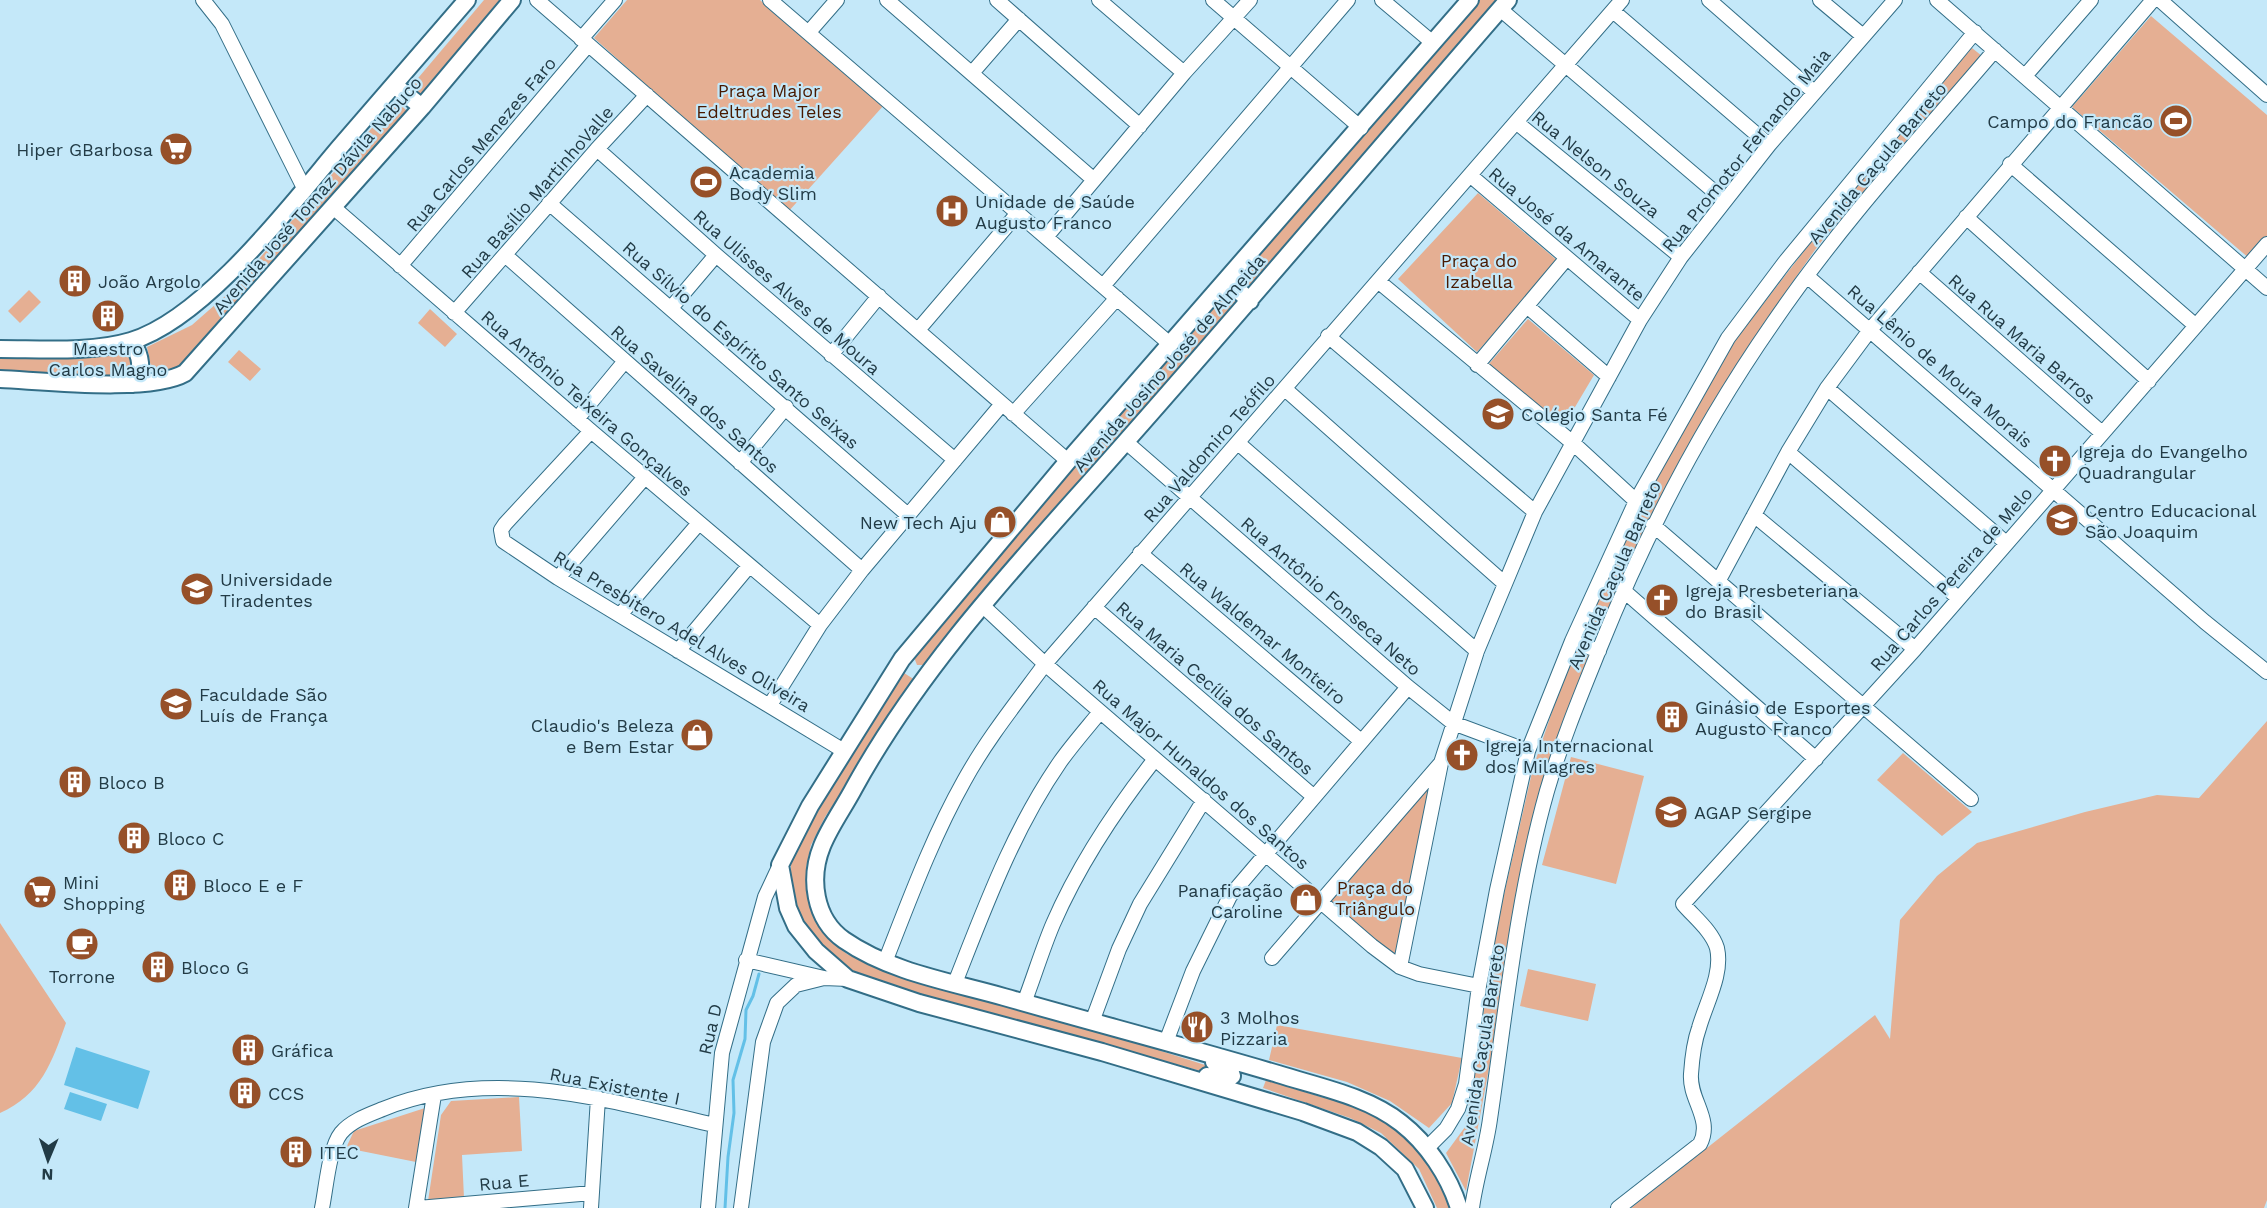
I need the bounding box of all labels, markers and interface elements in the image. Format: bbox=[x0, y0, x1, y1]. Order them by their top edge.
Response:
street label: Rua Promotor Fernando Maia bbox=[1657, 44, 1835, 256]
street label: Rua Carlos Menezes Faro bbox=[402, 52, 560, 236]
street label: Avenida José Tomaz Dávila Nabuco bbox=[208, 72, 426, 318]
street label: Avenida Caçula Barreto bbox=[1803, 78, 1951, 248]
park label: Praça Major Edeltrudes Teles bbox=[696, 80, 842, 122]
street label: Rua Basílio MartinhoValle bbox=[456, 102, 618, 282]
sports icon: Campo do Francão bbox=[2158, 103, 2194, 139]
street label: Rua Nelson Souza bbox=[1528, 106, 1664, 222]
place label: Campo do Francão bbox=[1987, 111, 2153, 132]
supermarket icon: Hiper GBarbosa bbox=[158, 131, 194, 167]
place label: Hiper GBarbosa bbox=[16, 139, 153, 160]
place label: Academia Body Slim bbox=[729, 162, 817, 204]
street label: Rua José da Amarante bbox=[1485, 163, 1649, 305]
sports icon: Academia Body Slim bbox=[688, 164, 724, 200]
place label: Unidade de Saúde Augusto Franco bbox=[975, 191, 1135, 233]
hospital icon: Unidade de Saúde Augusto Franco bbox=[934, 193, 970, 229]
street label: Rua Ulisses Alves de Moura bbox=[689, 205, 885, 379]
street label: Rua Sílvio do Espírito Santo Seixas bbox=[619, 237, 863, 453]
street label: Avenida Josino José de Almeida bbox=[1069, 250, 1269, 476]
park label: Praça do Izabella bbox=[1441, 250, 1517, 292]
building icon: João Argolo bbox=[57, 263, 93, 299]
street label: Rua Rua Maria Barros bbox=[1944, 270, 2100, 408]
place label: João Argolo bbox=[98, 271, 201, 292]
street label: Rua Lênio de Moura Morais bbox=[1843, 280, 2037, 452]
building icon: Maestro Carlos Magno bbox=[90, 298, 126, 334]
street label: Rua Antônio Teixeira Gonçalves bbox=[477, 306, 697, 500]
street label: Rua Savelina dos Santos bbox=[607, 320, 783, 478]
place label: Maestro Carlos Magno bbox=[49, 338, 167, 380]
street label: Rua Valdomiro Teófilo bbox=[1139, 369, 1279, 527]
school or university icon: Colégio Santa Fé bbox=[1480, 396, 1516, 432]
place label: Colégio Santa Fé bbox=[1521, 404, 1668, 425]
place label: Igreja do Evangelho Quadrangular bbox=[2078, 441, 2248, 483]
church icon: Igreja do Evangelho Quadrangular bbox=[2037, 443, 2073, 479]
street label: Avenida Caçula Barreto bbox=[1563, 477, 1665, 673]
street label: Rua Carlos Pereira de Melo bbox=[1865, 483, 2037, 675]
place label: Centro Educacional São Joaquim bbox=[2085, 500, 2257, 542]
school or university icon: Centro Educacional São Joaquim bbox=[2044, 502, 2080, 538]
shop icon: New Tech Aju bbox=[982, 504, 1018, 540]
place label: New Tech Aju bbox=[860, 512, 977, 533]
street label: Rua Antônio Fonseca Neto bbox=[1237, 512, 1425, 680]
street label: Rua Presbitero Adel Alves Oliveira bbox=[550, 546, 814, 716]
street label: Rua Waldemar Monteiro bbox=[1176, 557, 1350, 709]
place label: Universidade Tiradentes bbox=[220, 569, 333, 611]
school or university icon: Universidade Tiradentes bbox=[179, 571, 215, 607]
place label: Igreja Presbeteriana do Brasil bbox=[1685, 580, 1859, 622]
church icon: Igreja Presbeteriana do Brasil bbox=[1644, 582, 1680, 618]
street label: Rua Maria Cecília dos Santos bbox=[1112, 597, 1318, 779]
street label: Rua Major Hunaldos dos Santos bbox=[1089, 674, 1313, 874]
place label: Faculdade São Luís de França bbox=[199, 684, 328, 726]
school or university icon: Faculdade São Luís de França bbox=[158, 686, 194, 722]
place label: Ginásio de Esportes Augusto Franco bbox=[1695, 697, 1870, 739]
building icon: Ginásio de Esportes Augusto Franco bbox=[1654, 699, 1690, 735]
place label: Claudio's Beleza e Bem Estar bbox=[531, 715, 674, 757]
shop icon: Claudio's Beleza e Bem Estar bbox=[679, 717, 715, 753]
place label: Igreja Internacional dos Milagres bbox=[1485, 735, 1654, 777]
church icon: Igreja Internacional dos Milagres bbox=[1444, 737, 1480, 773]
building icon: Bloco B bbox=[57, 764, 93, 800]
place label: Bloco B bbox=[98, 772, 165, 793]
school or university icon: AGAP Sergipe bbox=[1653, 794, 1689, 830]
place label: AGAP Sergipe bbox=[1694, 802, 1812, 823]
building icon: Bloco C bbox=[116, 820, 152, 856]
place label: Bloco C bbox=[157, 828, 224, 849]
building icon: Bloco E e F bbox=[162, 867, 198, 903]
place label: Mini Shopping bbox=[63, 872, 145, 914]
supermarket icon: Mini Shopping bbox=[22, 874, 58, 910]
place label: Bloco E e F bbox=[203, 875, 303, 896]
park label: Praça do Triângulo bbox=[1335, 877, 1415, 919]
place label: Panaficação Caroline bbox=[1177, 880, 1283, 922]
shop icon: Panaficação Caroline bbox=[1288, 882, 1324, 918]
cafe icon: Torrone bbox=[64, 926, 100, 962]
street label: Avenida Caçula Barreto bbox=[1456, 943, 1508, 1147]
building icon: Bloco G bbox=[140, 949, 176, 985]
place label: Bloco G bbox=[181, 957, 249, 978]
place label: Torrone bbox=[49, 966, 115, 987]
street label: Rua D bbox=[694, 1001, 726, 1057]
place label: 3 Molhos Pizzaria bbox=[1220, 1007, 1300, 1049]
restaurant icon: 3 Molhos Pizzaria bbox=[1179, 1009, 1215, 1045]
building icon: Gráfica bbox=[230, 1032, 266, 1068]
place label: Gráfica bbox=[271, 1040, 333, 1061]
street label: Rua Existente I bbox=[548, 1063, 682, 1109]
building icon: CCS bbox=[227, 1075, 263, 1111]
place label: CCS bbox=[268, 1083, 304, 1104]
north arrow bbox=[18, 1130, 78, 1190]
building icon: ITEC bbox=[278, 1134, 314, 1170]
place label: ITEC bbox=[319, 1142, 359, 1163]
text: N bbox=[41, 1165, 54, 1184]
street label: Rua E bbox=[478, 1169, 530, 1195]

